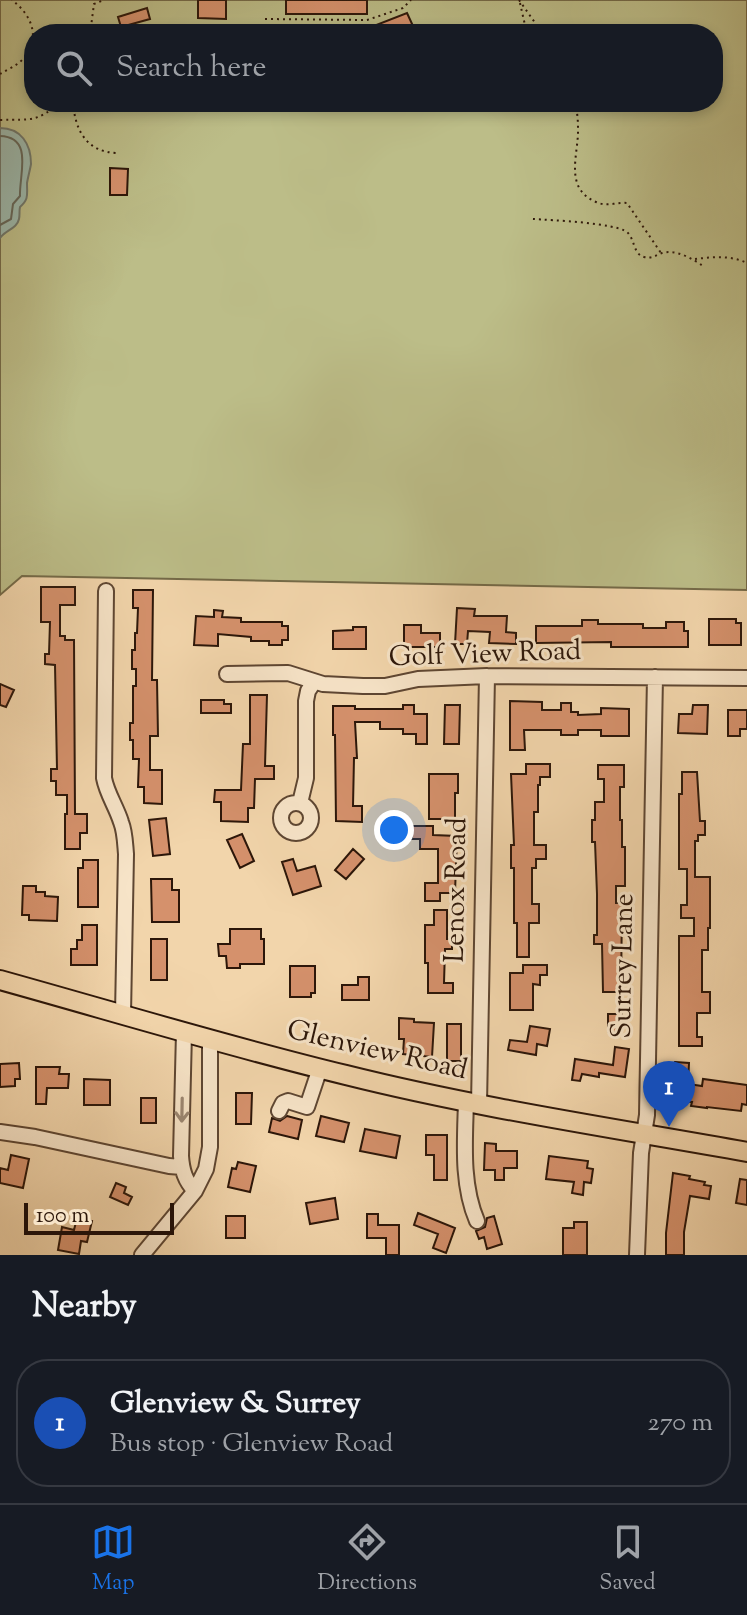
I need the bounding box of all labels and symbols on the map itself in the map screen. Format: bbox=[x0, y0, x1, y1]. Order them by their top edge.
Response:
street label: Golf View Road bbox=[388, 632, 582, 678]
your location bbox=[374, 810, 414, 850]
street label: Lenox Road bbox=[436, 817, 478, 963]
street label: Surrey Lane bbox=[603, 893, 645, 1039]
street label: Glenview Road bbox=[283, 1011, 471, 1091]
pin: 1 bbox=[643, 1061, 695, 1127]
one-way arrow bbox=[174, 1096, 190, 1123]
scale bar bbox=[24, 1199, 174, 1235]

